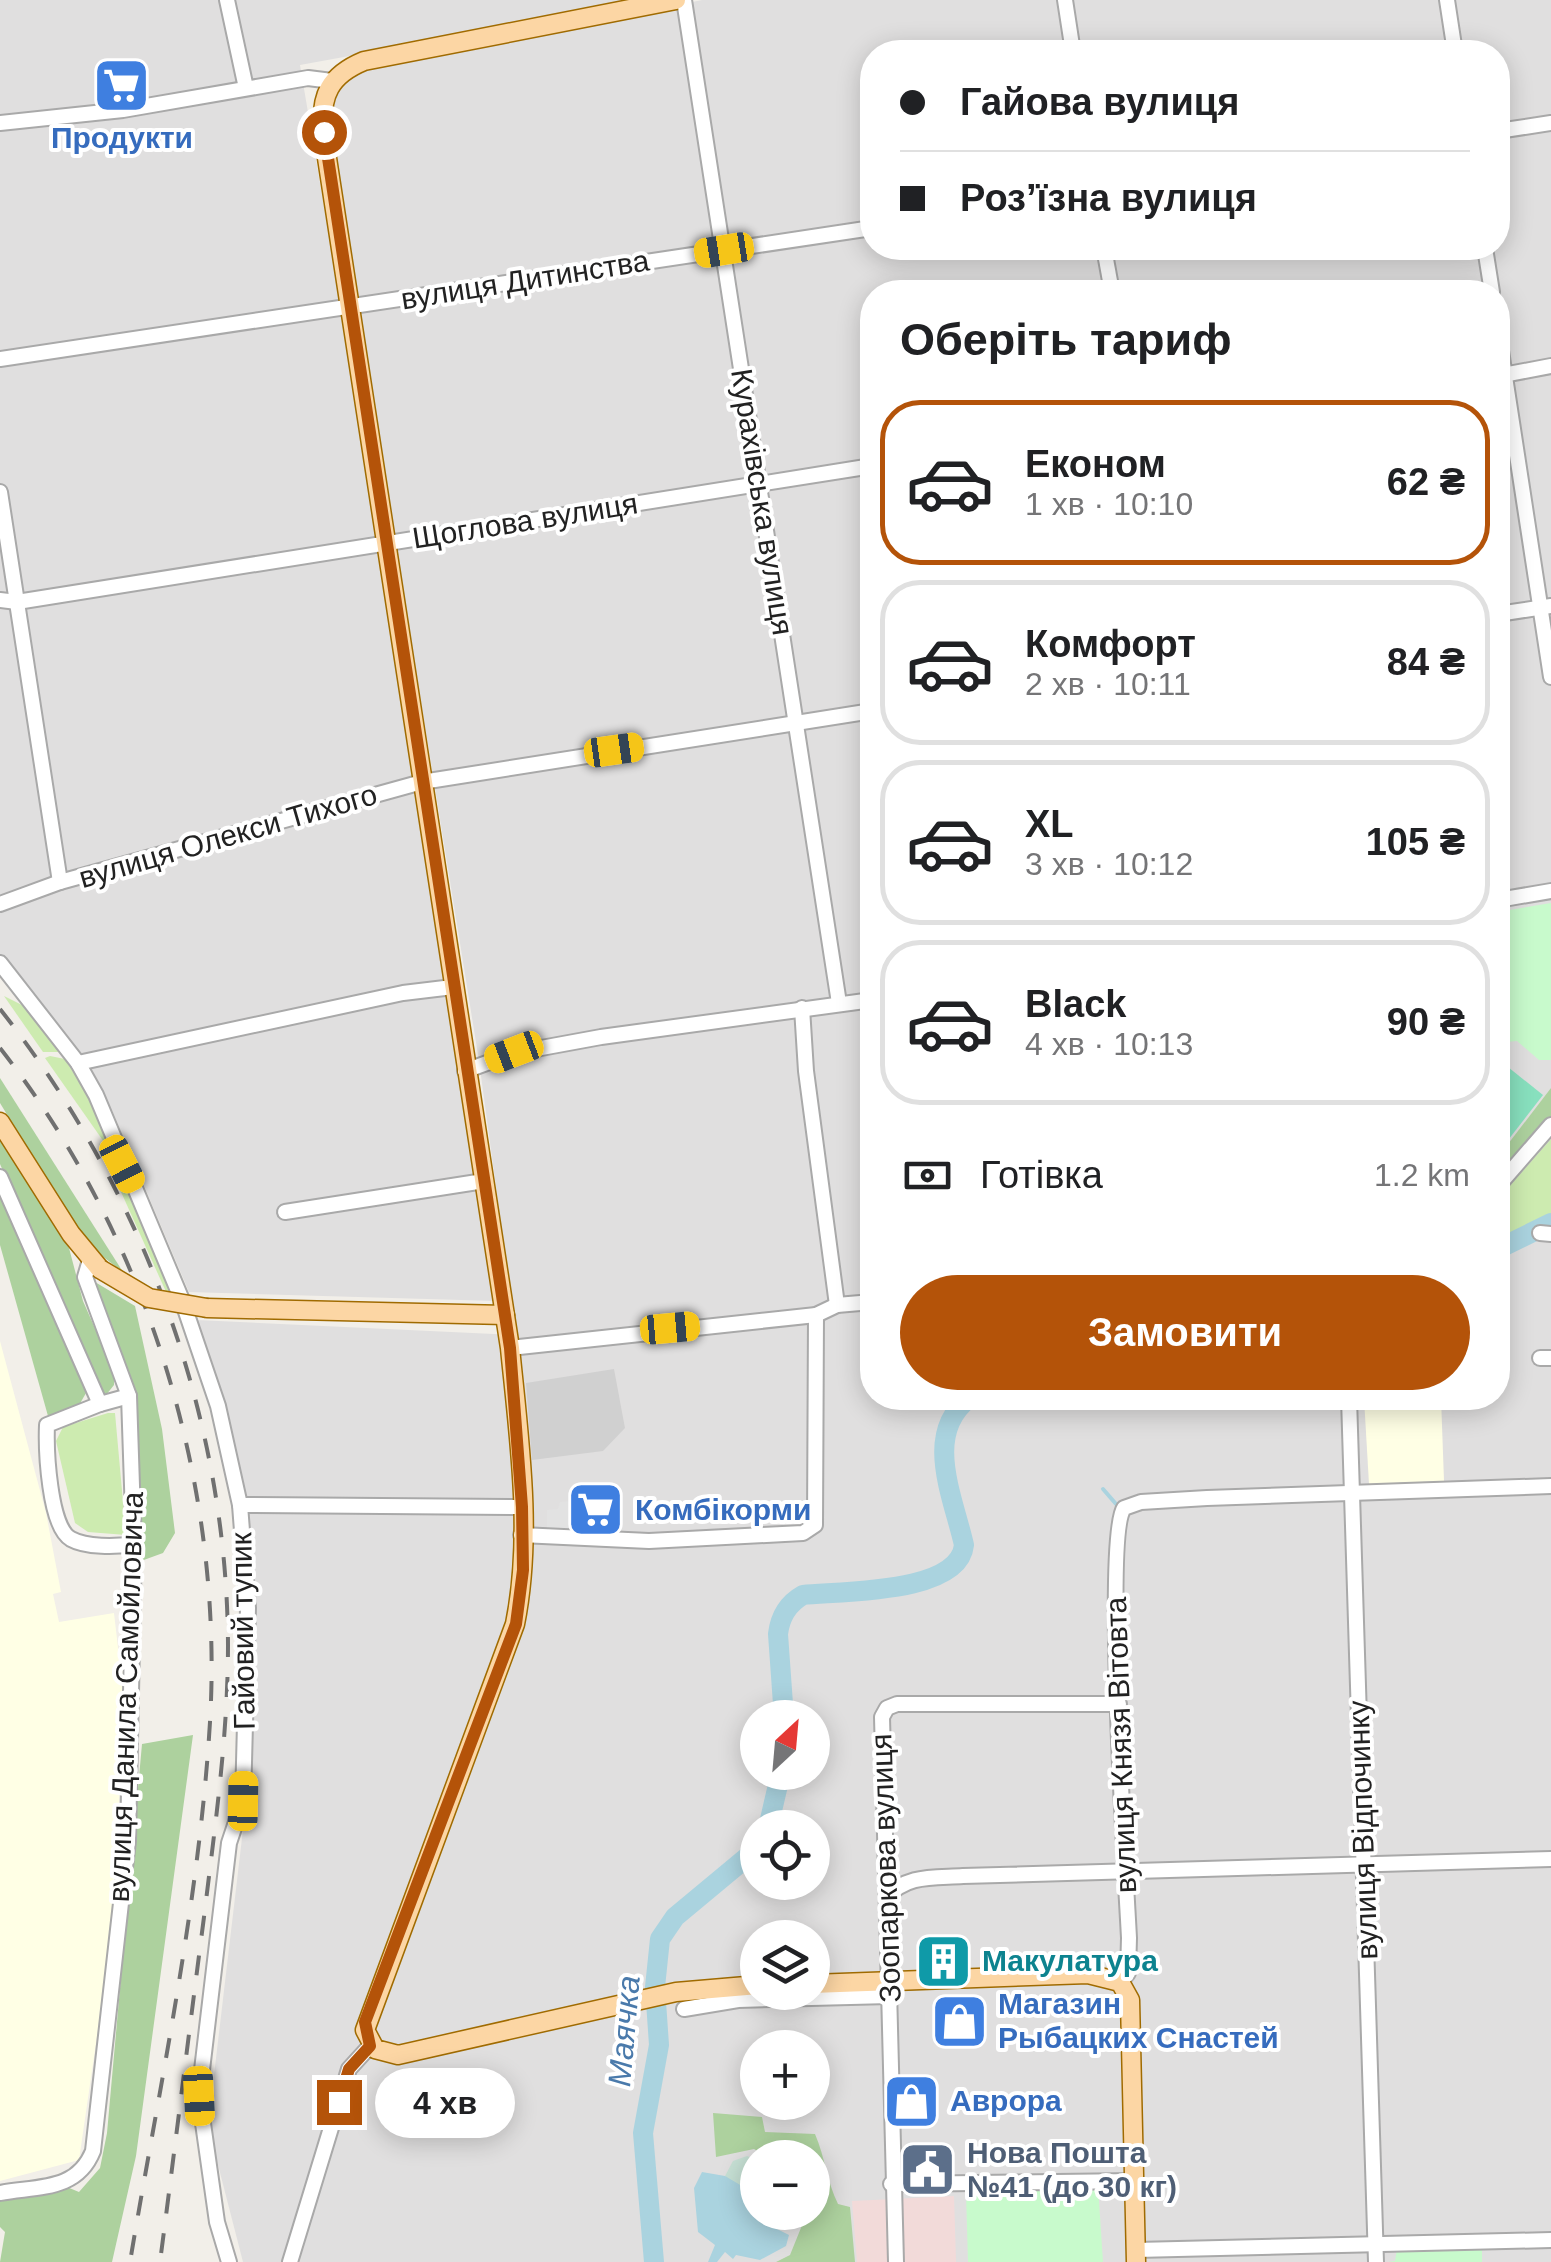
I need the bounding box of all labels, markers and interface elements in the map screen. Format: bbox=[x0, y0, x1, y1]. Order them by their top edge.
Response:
supermarket icon: Продукти bbox=[92, 56, 152, 116]
text: Гайова вулиця bbox=[960, 81, 1239, 123]
route start bbox=[302, 110, 347, 155]
place label: Продукти bbox=[51, 121, 193, 154]
text: Розʼїзна вулиця bbox=[960, 177, 1257, 219]
car bbox=[692, 230, 756, 270]
street label: вулиця Дитинства bbox=[398, 244, 652, 315]
text: Оберіть тариф bbox=[900, 314, 1232, 365]
street label: Курахівська вулиця bbox=[725, 366, 800, 638]
icon: car bbox=[905, 438, 995, 528]
text: Економ bbox=[1025, 443, 1166, 485]
text: 62 ₴ bbox=[1387, 461, 1465, 503]
street label: Щоглова вулиця bbox=[410, 486, 640, 555]
text: 1 хв · 10:10 bbox=[1025, 486, 1193, 522]
icon: car bbox=[905, 618, 995, 708]
text: Комфорт bbox=[1025, 623, 1196, 665]
text: 84 ₴ bbox=[1387, 641, 1465, 683]
text: 2 хв · 10:11 bbox=[1025, 666, 1191, 702]
car bbox=[582, 731, 646, 769]
street label: вулиця Олекси Тихого bbox=[75, 777, 381, 894]
icon: car bbox=[905, 798, 995, 888]
text: XL bbox=[1025, 803, 1074, 845]
text: 105 ₴ bbox=[1366, 821, 1465, 863]
text: 3 хв · 10:12 bbox=[1025, 846, 1193, 882]
icon: car bbox=[905, 978, 995, 1068]
text: Black bbox=[1025, 983, 1126, 1025]
text: 90 ₴ bbox=[1387, 1001, 1465, 1043]
text: 4 хв · 10:13 bbox=[1025, 1026, 1193, 1062]
car bbox=[481, 1027, 547, 1077]
car bbox=[95, 1130, 149, 1198]
icon: cash bbox=[900, 1148, 955, 1203]
text: Готівка bbox=[980, 1154, 1103, 1196]
text: 1.2 km bbox=[1374, 1157, 1470, 1193]
button: Замовити bbox=[900, 1275, 1470, 1390]
car bbox=[639, 1310, 701, 1346]
supermarket icon: Комбікорми bbox=[566, 1480, 626, 1540]
street label: вулиця Данила Самойловича bbox=[102, 1491, 149, 1903]
place label: Комбікорми bbox=[635, 1493, 811, 1526]
street label: Гайовий тупик bbox=[224, 1531, 261, 1730]
street label: вулиця Князя Вітовта bbox=[1099, 1596, 1142, 1894]
north arrow bbox=[740, 1700, 830, 1790]
map controls bbox=[740, 1700, 830, 2230]
street label: вулиця Відпочинку bbox=[1341, 1700, 1384, 1960]
street label: Зоопаркова вулиця bbox=[864, 1733, 907, 2003]
car bbox=[227, 1771, 259, 1831]
button: locate bbox=[740, 1810, 830, 1900]
button: layers bbox=[740, 1920, 830, 2010]
building icon: Макулатура bbox=[913, 1931, 973, 1991]
place label: Макулатура bbox=[982, 1944, 1158, 1977]
water label: Маячка bbox=[601, 1974, 647, 2088]
place label: Магазин Рыбацких Снастей bbox=[998, 1987, 1279, 2054]
shop icon: Магазин Рыбацких Снастей bbox=[929, 1991, 989, 2051]
button: + bbox=[740, 2030, 830, 2120]
car bbox=[182, 2065, 216, 2127]
callout: 4 хв bbox=[374, 2067, 514, 2137]
shop icon: Аврора bbox=[881, 2071, 941, 2131]
route end bbox=[317, 2080, 362, 2125]
place label: Аврора bbox=[950, 2084, 1062, 2117]
text: 4 хв bbox=[413, 2085, 477, 2121]
place label: Нова Пошта №41 (до 30 кг) bbox=[967, 2136, 1177, 2203]
button: − bbox=[740, 2140, 830, 2230]
public building icon: Нова Пошта №41 (до 30 кг) bbox=[898, 2140, 958, 2200]

